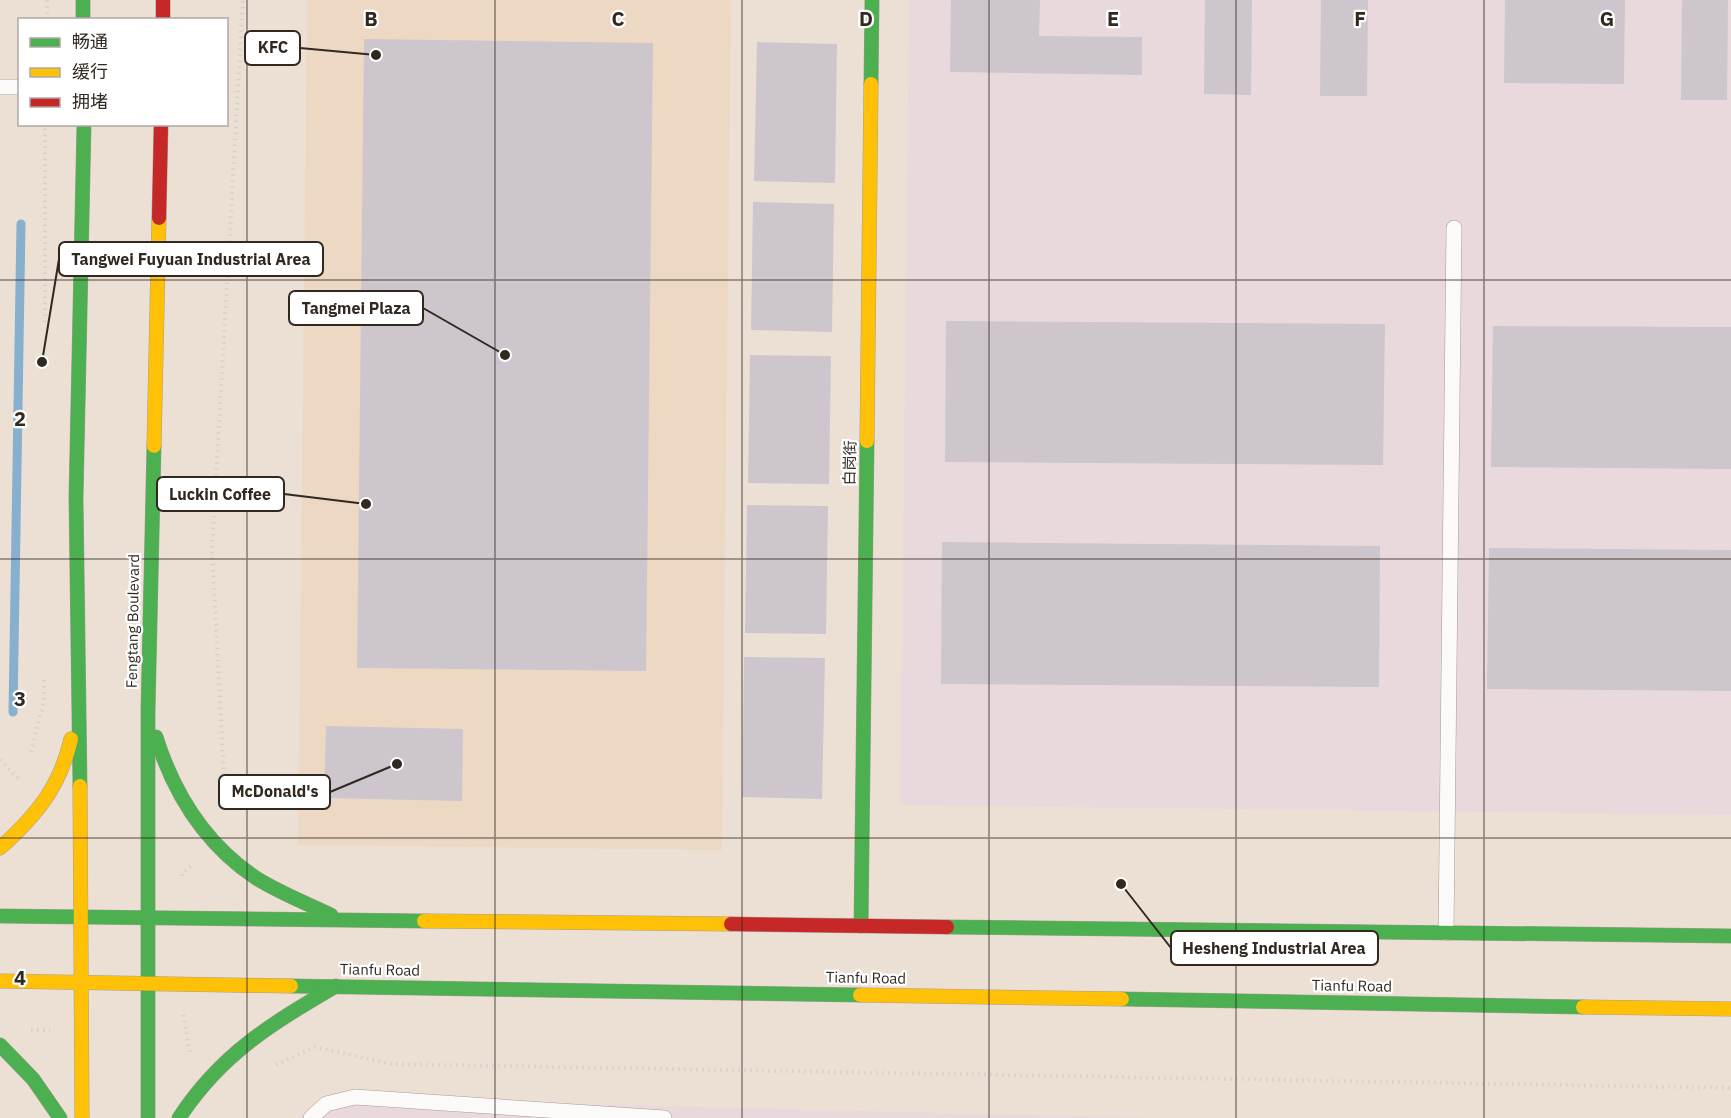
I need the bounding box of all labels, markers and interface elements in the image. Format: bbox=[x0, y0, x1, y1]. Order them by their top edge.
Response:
text: B bbox=[364, 5, 378, 32]
text: C bbox=[611, 5, 625, 32]
text: D bbox=[859, 5, 873, 32]
text: E bbox=[1107, 5, 1119, 32]
text: F bbox=[1354, 5, 1366, 32]
text: G bbox=[1600, 5, 1614, 32]
legend bbox=[18, 18, 228, 126]
text: 畅通 bbox=[72, 30, 108, 53]
callout: KFC bbox=[245, 31, 300, 65]
text: KFC bbox=[258, 37, 288, 57]
text: 缓行 bbox=[72, 60, 108, 83]
text: 拥堵 bbox=[72, 90, 108, 113]
callout: Tangwei Fuyuan Industrial Area bbox=[59, 242, 323, 276]
text: Tangwei Fuyuan Industrial Area bbox=[71, 249, 311, 269]
callout: Tangmei Plaza bbox=[289, 291, 423, 325]
text: Tangmei Plaza bbox=[301, 298, 411, 318]
text: 2 bbox=[14, 405, 26, 432]
street label: 白岗街 bbox=[840, 440, 859, 486]
callout: Luckin Coffee bbox=[157, 477, 284, 511]
text: Luckin Coffee bbox=[169, 484, 271, 504]
street label: Fengtang Boulevard bbox=[122, 554, 143, 688]
text: 3 bbox=[14, 685, 26, 712]
callout: McDonald's bbox=[219, 775, 330, 809]
text: McDonald's bbox=[231, 781, 319, 801]
callout: Hesheng Industrial Area bbox=[1171, 931, 1378, 965]
text: Hesheng Industrial Area bbox=[1182, 938, 1366, 958]
street label: Tianfu Road bbox=[340, 959, 420, 980]
text: 4 bbox=[14, 964, 26, 991]
street label: Tianfu Road bbox=[826, 967, 906, 988]
street label: Tianfu Road bbox=[1312, 975, 1392, 996]

